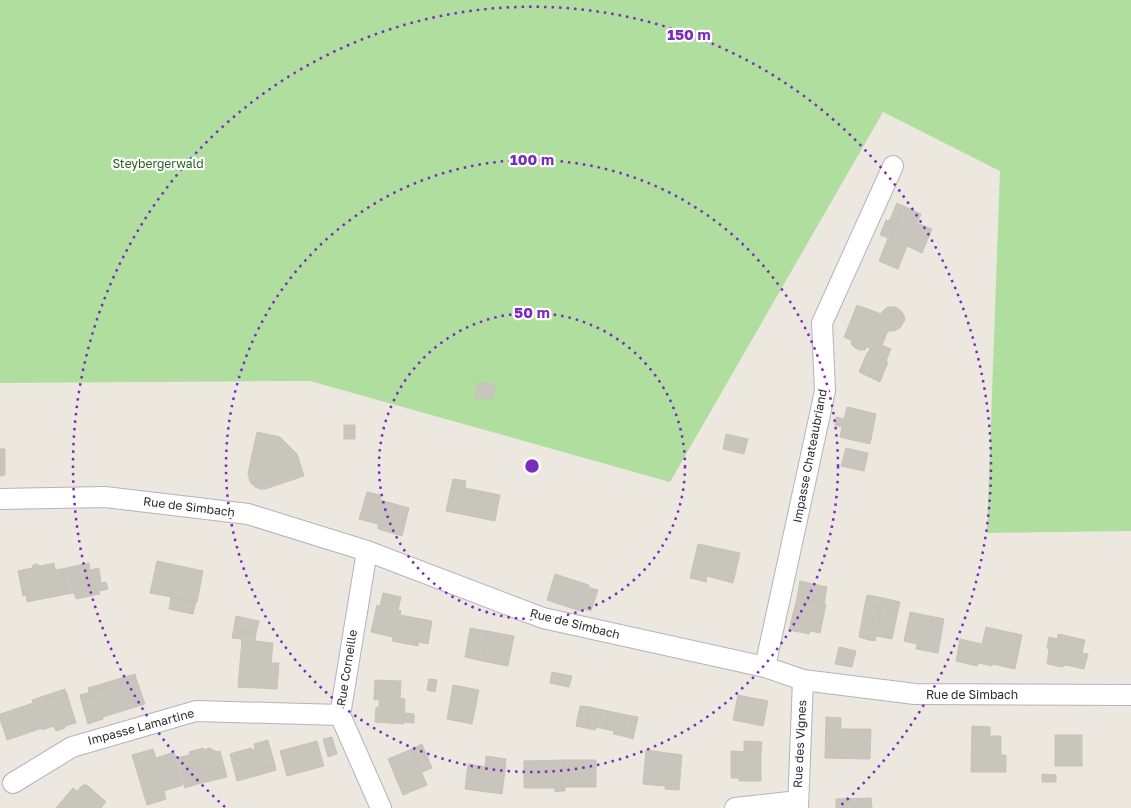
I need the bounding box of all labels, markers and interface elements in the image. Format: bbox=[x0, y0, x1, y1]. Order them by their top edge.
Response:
text: 150 m bbox=[667, 25, 711, 43]
text: 100 m bbox=[510, 150, 554, 168]
park label: Steybergerwald bbox=[112, 156, 204, 171]
text: 50 m bbox=[514, 303, 550, 321]
street label: Impasse Chateaubriand bbox=[789, 388, 830, 524]
centre of rings bbox=[523, 457, 541, 475]
street label: Rue de Simbach bbox=[142, 493, 236, 520]
street label: Rue de Simbach bbox=[529, 605, 622, 642]
street label: Rue Corneille bbox=[333, 629, 360, 707]
street label: Rue de Simbach bbox=[926, 687, 1018, 702]
street label: Rue des Vignes bbox=[790, 700, 809, 788]
street label: Impasse Lamartine bbox=[86, 705, 196, 748]

